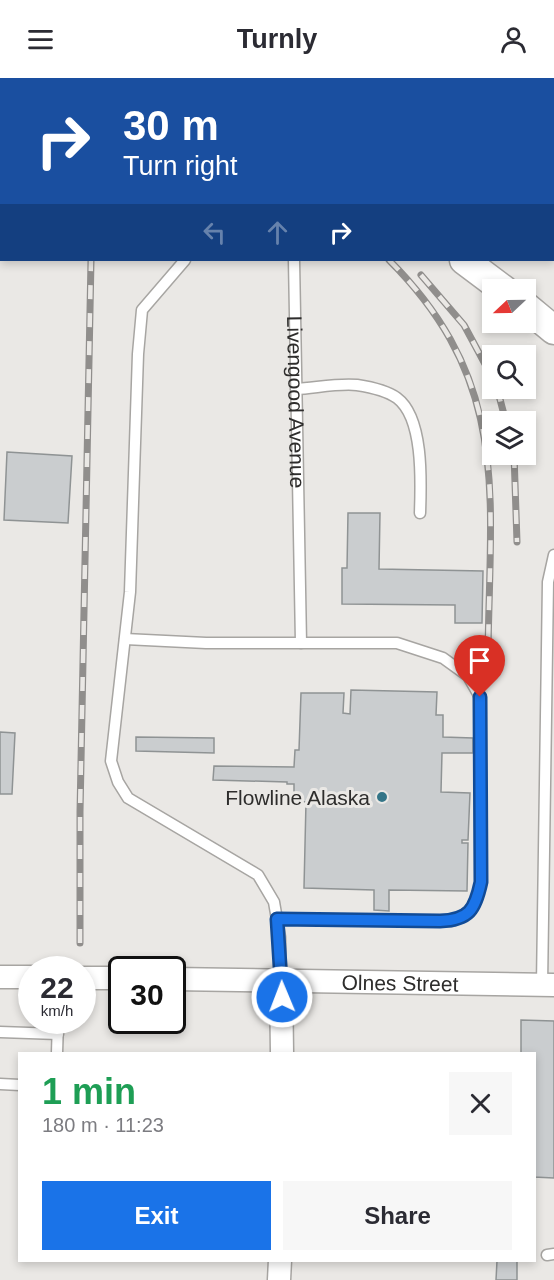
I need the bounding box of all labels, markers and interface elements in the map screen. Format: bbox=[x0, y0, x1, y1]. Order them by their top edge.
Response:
icon: menu bbox=[24, 23, 57, 56]
icon: person bbox=[497, 23, 530, 56]
text: Turnly bbox=[237, 24, 317, 54]
icon: right bbox=[24, 102, 102, 180]
text: 30 m bbox=[123, 102, 219, 149]
text: Turn right bbox=[123, 151, 238, 181]
icon: left bbox=[198, 216, 231, 249]
icon: ahead bbox=[261, 216, 294, 249]
icon: right bbox=[324, 216, 357, 249]
north arrow bbox=[482, 279, 536, 333]
map controls bbox=[482, 279, 536, 465]
street label: Livengood Avenue bbox=[284, 315, 310, 488]
button: search bbox=[482, 345, 536, 399]
button: layers bbox=[482, 411, 536, 465]
pin bbox=[454, 635, 505, 697]
icon: arrive bbox=[463, 644, 496, 677]
place label: Flowline Alaska bbox=[225, 786, 370, 809]
marker: Flowline Alaska bbox=[375, 790, 389, 804]
speed limit sign: 30 bbox=[108, 956, 186, 1034]
position arrow bbox=[250, 965, 314, 1029]
street label: Olnes Street bbox=[341, 970, 459, 995]
text: 22 bbox=[40, 971, 74, 1004]
text: km/h bbox=[41, 1002, 73, 1019]
text: 1 min bbox=[42, 1071, 136, 1112]
button: close bbox=[449, 1072, 512, 1135]
text: 180 m · 11:23 bbox=[42, 1114, 164, 1136]
button: Exit bbox=[42, 1181, 271, 1250]
button: Share bbox=[283, 1181, 512, 1250]

